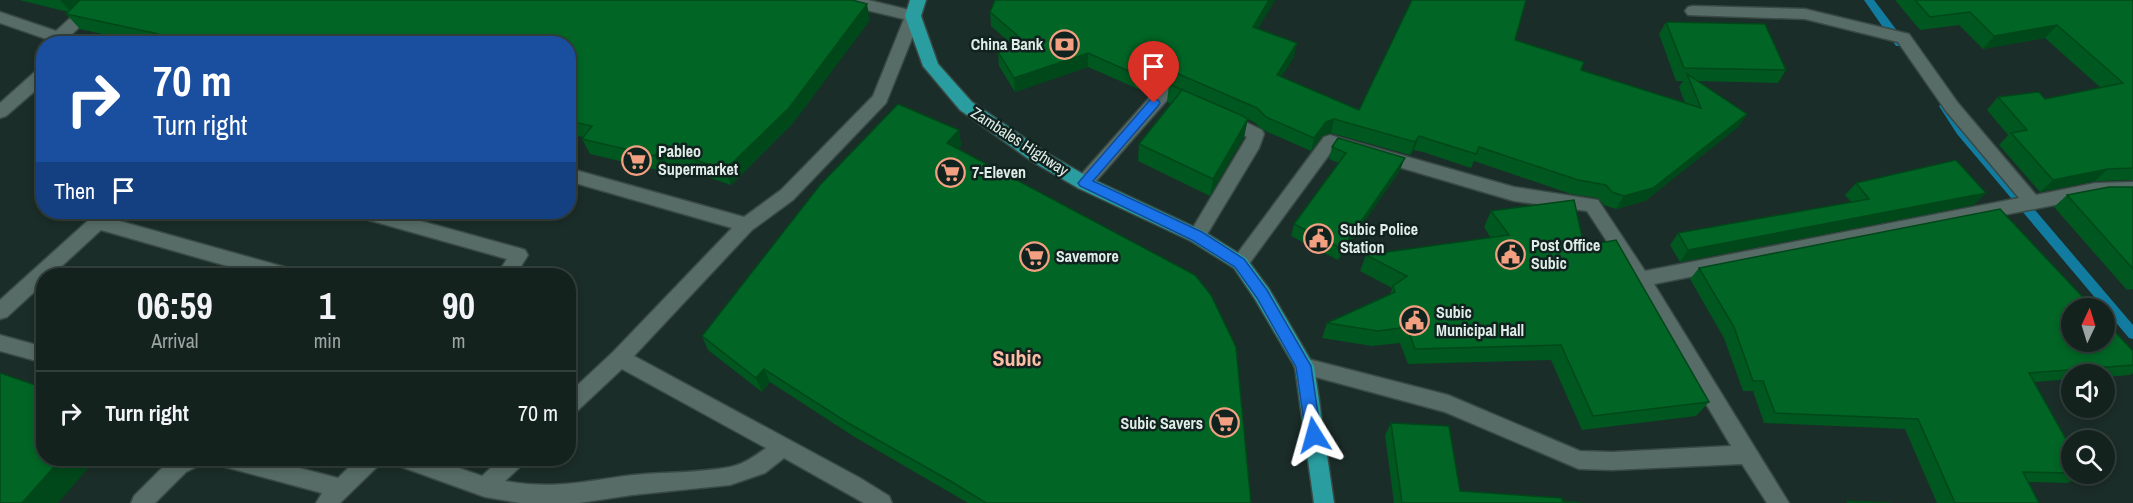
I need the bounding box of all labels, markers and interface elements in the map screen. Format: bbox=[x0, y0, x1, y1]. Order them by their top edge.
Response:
bank icon: China Bank bbox=[1048, 28, 1080, 60]
place label: China Bank bbox=[971, 33, 1044, 55]
pin bbox=[1128, 41, 1179, 103]
icon: arrive bbox=[1137, 50, 1170, 83]
text: 70 m bbox=[153, 53, 232, 109]
icon: right bbox=[54, 60, 132, 138]
street label: Zambales Highway bbox=[967, 101, 1073, 181]
text: Turn right bbox=[153, 107, 247, 143]
place label: Pableo Supermarket bbox=[658, 140, 739, 180]
supermarket icon: Pableo Supermarket bbox=[621, 144, 653, 176]
supermarket icon: 7-Eleven bbox=[935, 156, 967, 188]
place label: 7-Eleven bbox=[972, 161, 1026, 183]
icon: arrive bbox=[107, 174, 140, 207]
text: Then bbox=[54, 176, 95, 206]
place label: Subic Police Station bbox=[1340, 218, 1418, 258]
public building icon: Subic Police Station bbox=[1303, 222, 1335, 254]
place label: Post Office Subic bbox=[1531, 234, 1600, 274]
public building icon: Post Office Subic bbox=[1494, 238, 1526, 270]
supermarket icon: Savemore bbox=[1019, 240, 1051, 272]
place label: Savemore bbox=[1056, 245, 1119, 267]
text: 06:59 bbox=[137, 282, 213, 330]
text: 1 bbox=[319, 282, 336, 330]
text: 90 bbox=[442, 282, 475, 330]
north arrow bbox=[2061, 298, 2115, 352]
map controls bbox=[2061, 298, 2115, 484]
place label: Subic Municipal Hall bbox=[1436, 301, 1524, 341]
public building icon: Subic Municipal Hall bbox=[1399, 305, 1431, 337]
text: Arrival bbox=[151, 327, 199, 354]
text: min bbox=[314, 327, 341, 354]
text: m bbox=[452, 327, 465, 354]
district label: Subic bbox=[992, 343, 1042, 373]
button: sound bbox=[2061, 364, 2115, 418]
icon: right bbox=[54, 397, 87, 430]
text: Turn right bbox=[105, 398, 189, 428]
text: 70 m bbox=[518, 398, 558, 428]
position arrow bbox=[1282, 403, 1346, 467]
supermarket icon: Subic Savers bbox=[1208, 407, 1240, 439]
place label: Subic Savers bbox=[1121, 412, 1203, 434]
button: search bbox=[2061, 430, 2115, 484]

